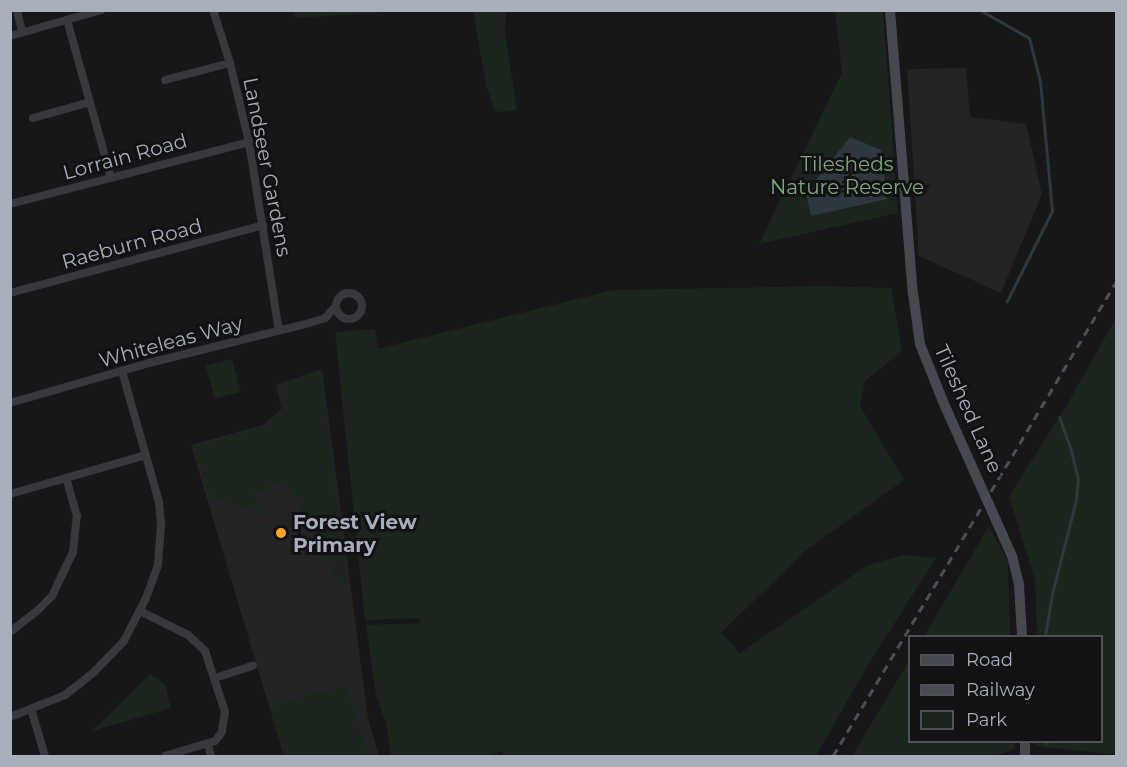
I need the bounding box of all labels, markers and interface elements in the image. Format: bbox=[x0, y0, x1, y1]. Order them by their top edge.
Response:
street label: Landseer Gardens bbox=[238, 75, 296, 259]
street label: Lorrain Road bbox=[60, 129, 190, 185]
park label: Tilesheds Nature Reserve bbox=[770, 152, 924, 199]
street label: Raeburn Road bbox=[59, 214, 205, 274]
street label: Whiteleas Way bbox=[97, 311, 245, 373]
street label: Tileshed Lane bbox=[929, 341, 1007, 477]
place label: Forest View Primary bbox=[293, 510, 417, 557]
marker: Forest View Primary bbox=[274, 526, 288, 540]
legend bbox=[908, 635, 1103, 743]
text: Road bbox=[966, 649, 1013, 671]
text: Railway bbox=[966, 679, 1035, 701]
text: Park bbox=[966, 709, 1007, 731]

